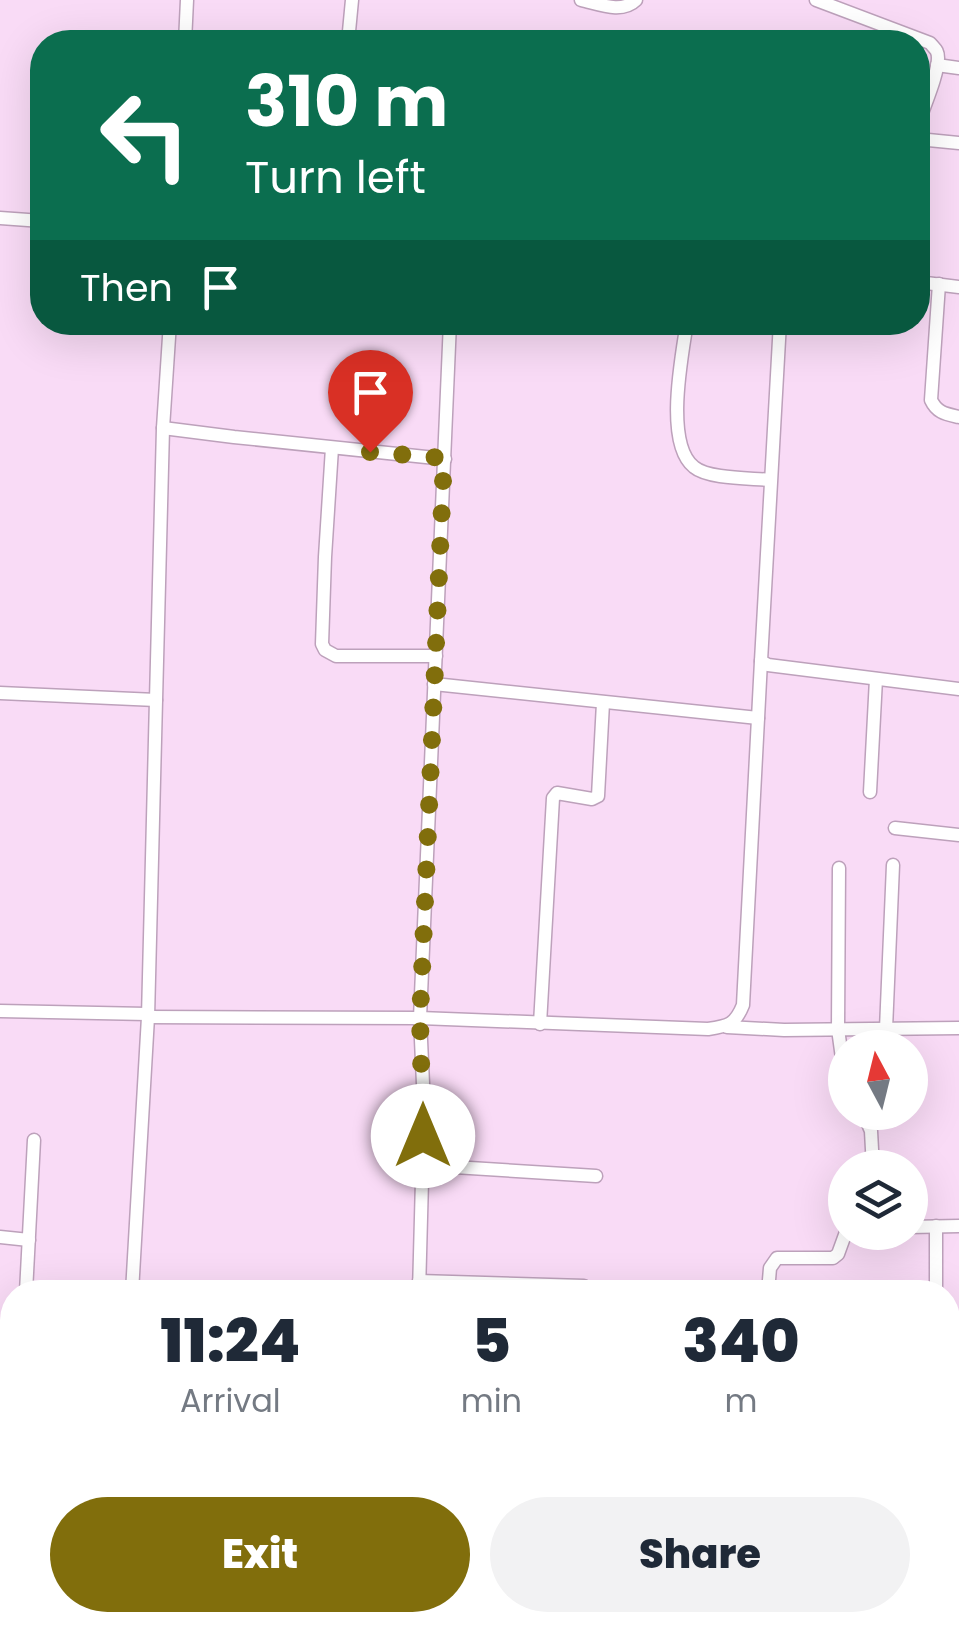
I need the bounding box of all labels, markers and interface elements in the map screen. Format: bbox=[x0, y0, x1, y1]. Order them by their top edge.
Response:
text: 310 m bbox=[245, 52, 448, 151]
icon: left bbox=[80, 70, 210, 200]
text: Turn left bbox=[245, 146, 426, 209]
icon: arrive bbox=[193, 260, 248, 315]
text: Then bbox=[80, 261, 173, 314]
pin bbox=[328, 350, 413, 453]
icon: arrive bbox=[343, 365, 398, 420]
north arrow bbox=[828, 1030, 928, 1130]
map controls bbox=[828, 1030, 928, 1250]
position arrow bbox=[371, 1084, 475, 1188]
button: layers bbox=[828, 1150, 928, 1250]
text: 11:24 bbox=[160, 1299, 300, 1383]
text: 5 bbox=[472, 1299, 511, 1383]
text: 340 bbox=[682, 1299, 800, 1383]
text: Arrival bbox=[180, 1378, 281, 1423]
text: min bbox=[461, 1378, 522, 1423]
text: m bbox=[724, 1378, 757, 1423]
button: Exit bbox=[50, 1497, 470, 1612]
button: Share bbox=[490, 1497, 910, 1612]

